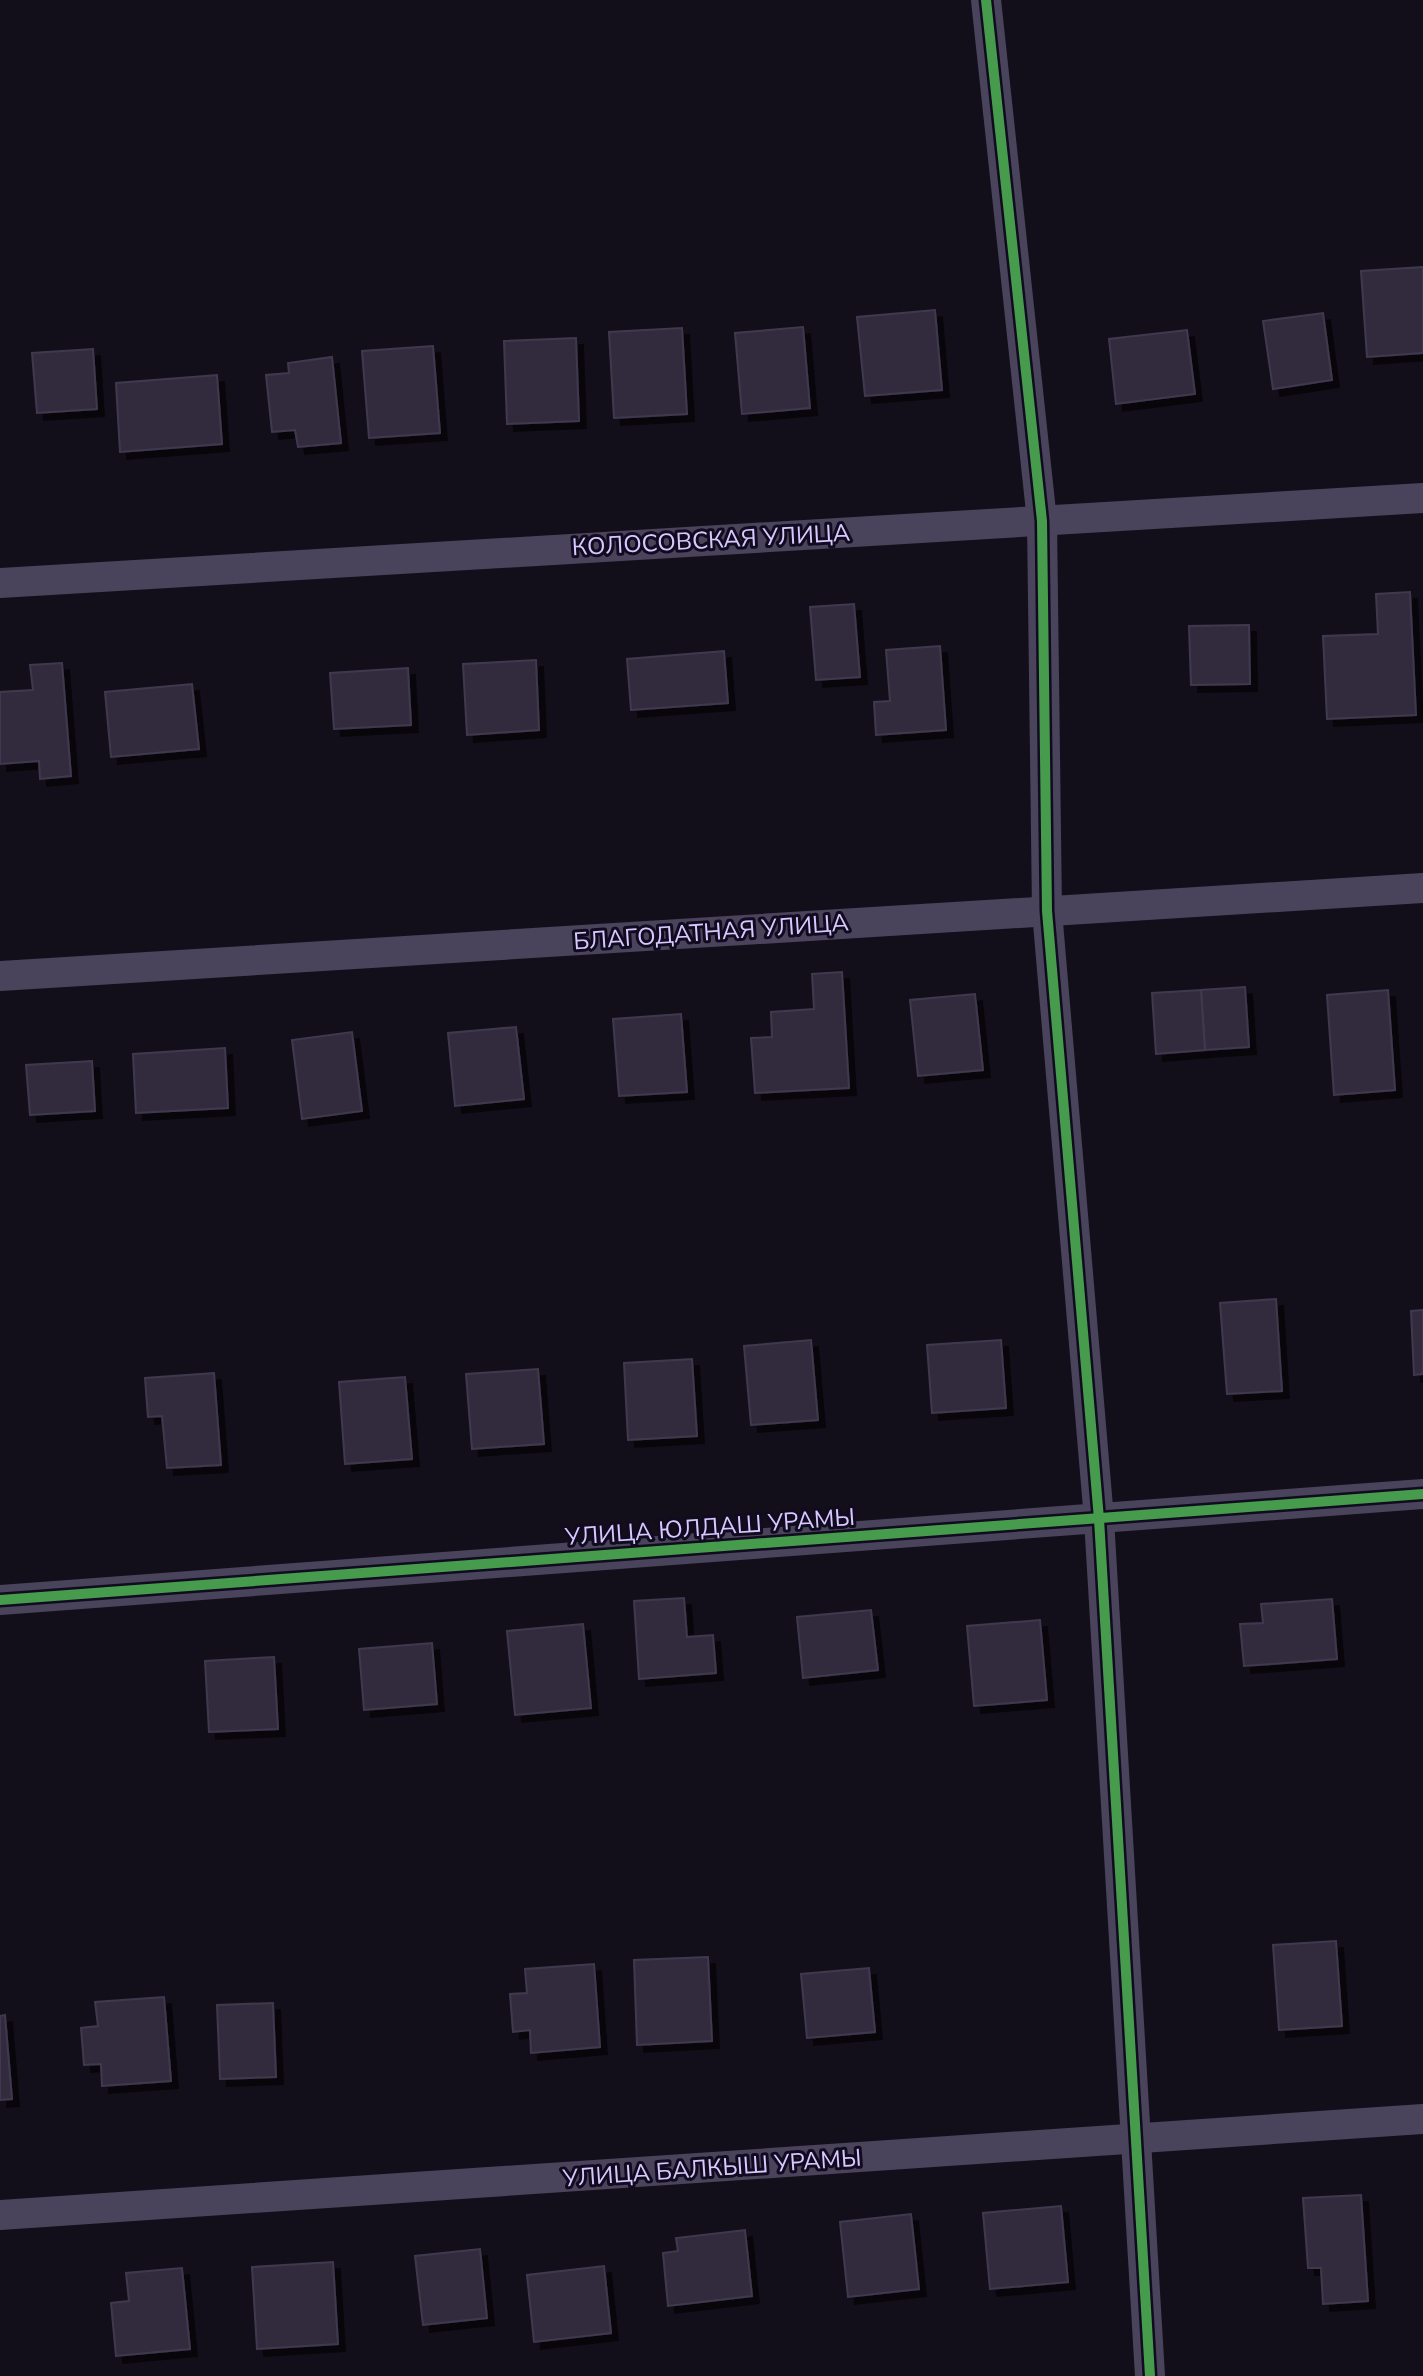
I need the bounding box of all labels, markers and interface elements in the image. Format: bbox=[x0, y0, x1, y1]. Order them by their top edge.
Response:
street label: КОЛОСОВСКАЯ УЛИЦА bbox=[571, 517, 851, 563]
street label: БЛАГОДАТНАЯ УЛИЦА bbox=[572, 906, 850, 958]
street label: УЛИЦА ЮЛДАШ УРАМЫ bbox=[563, 1501, 856, 1553]
street label: УЛИЦА БАЛКЫШ УРАМЫ bbox=[561, 2142, 862, 2194]

